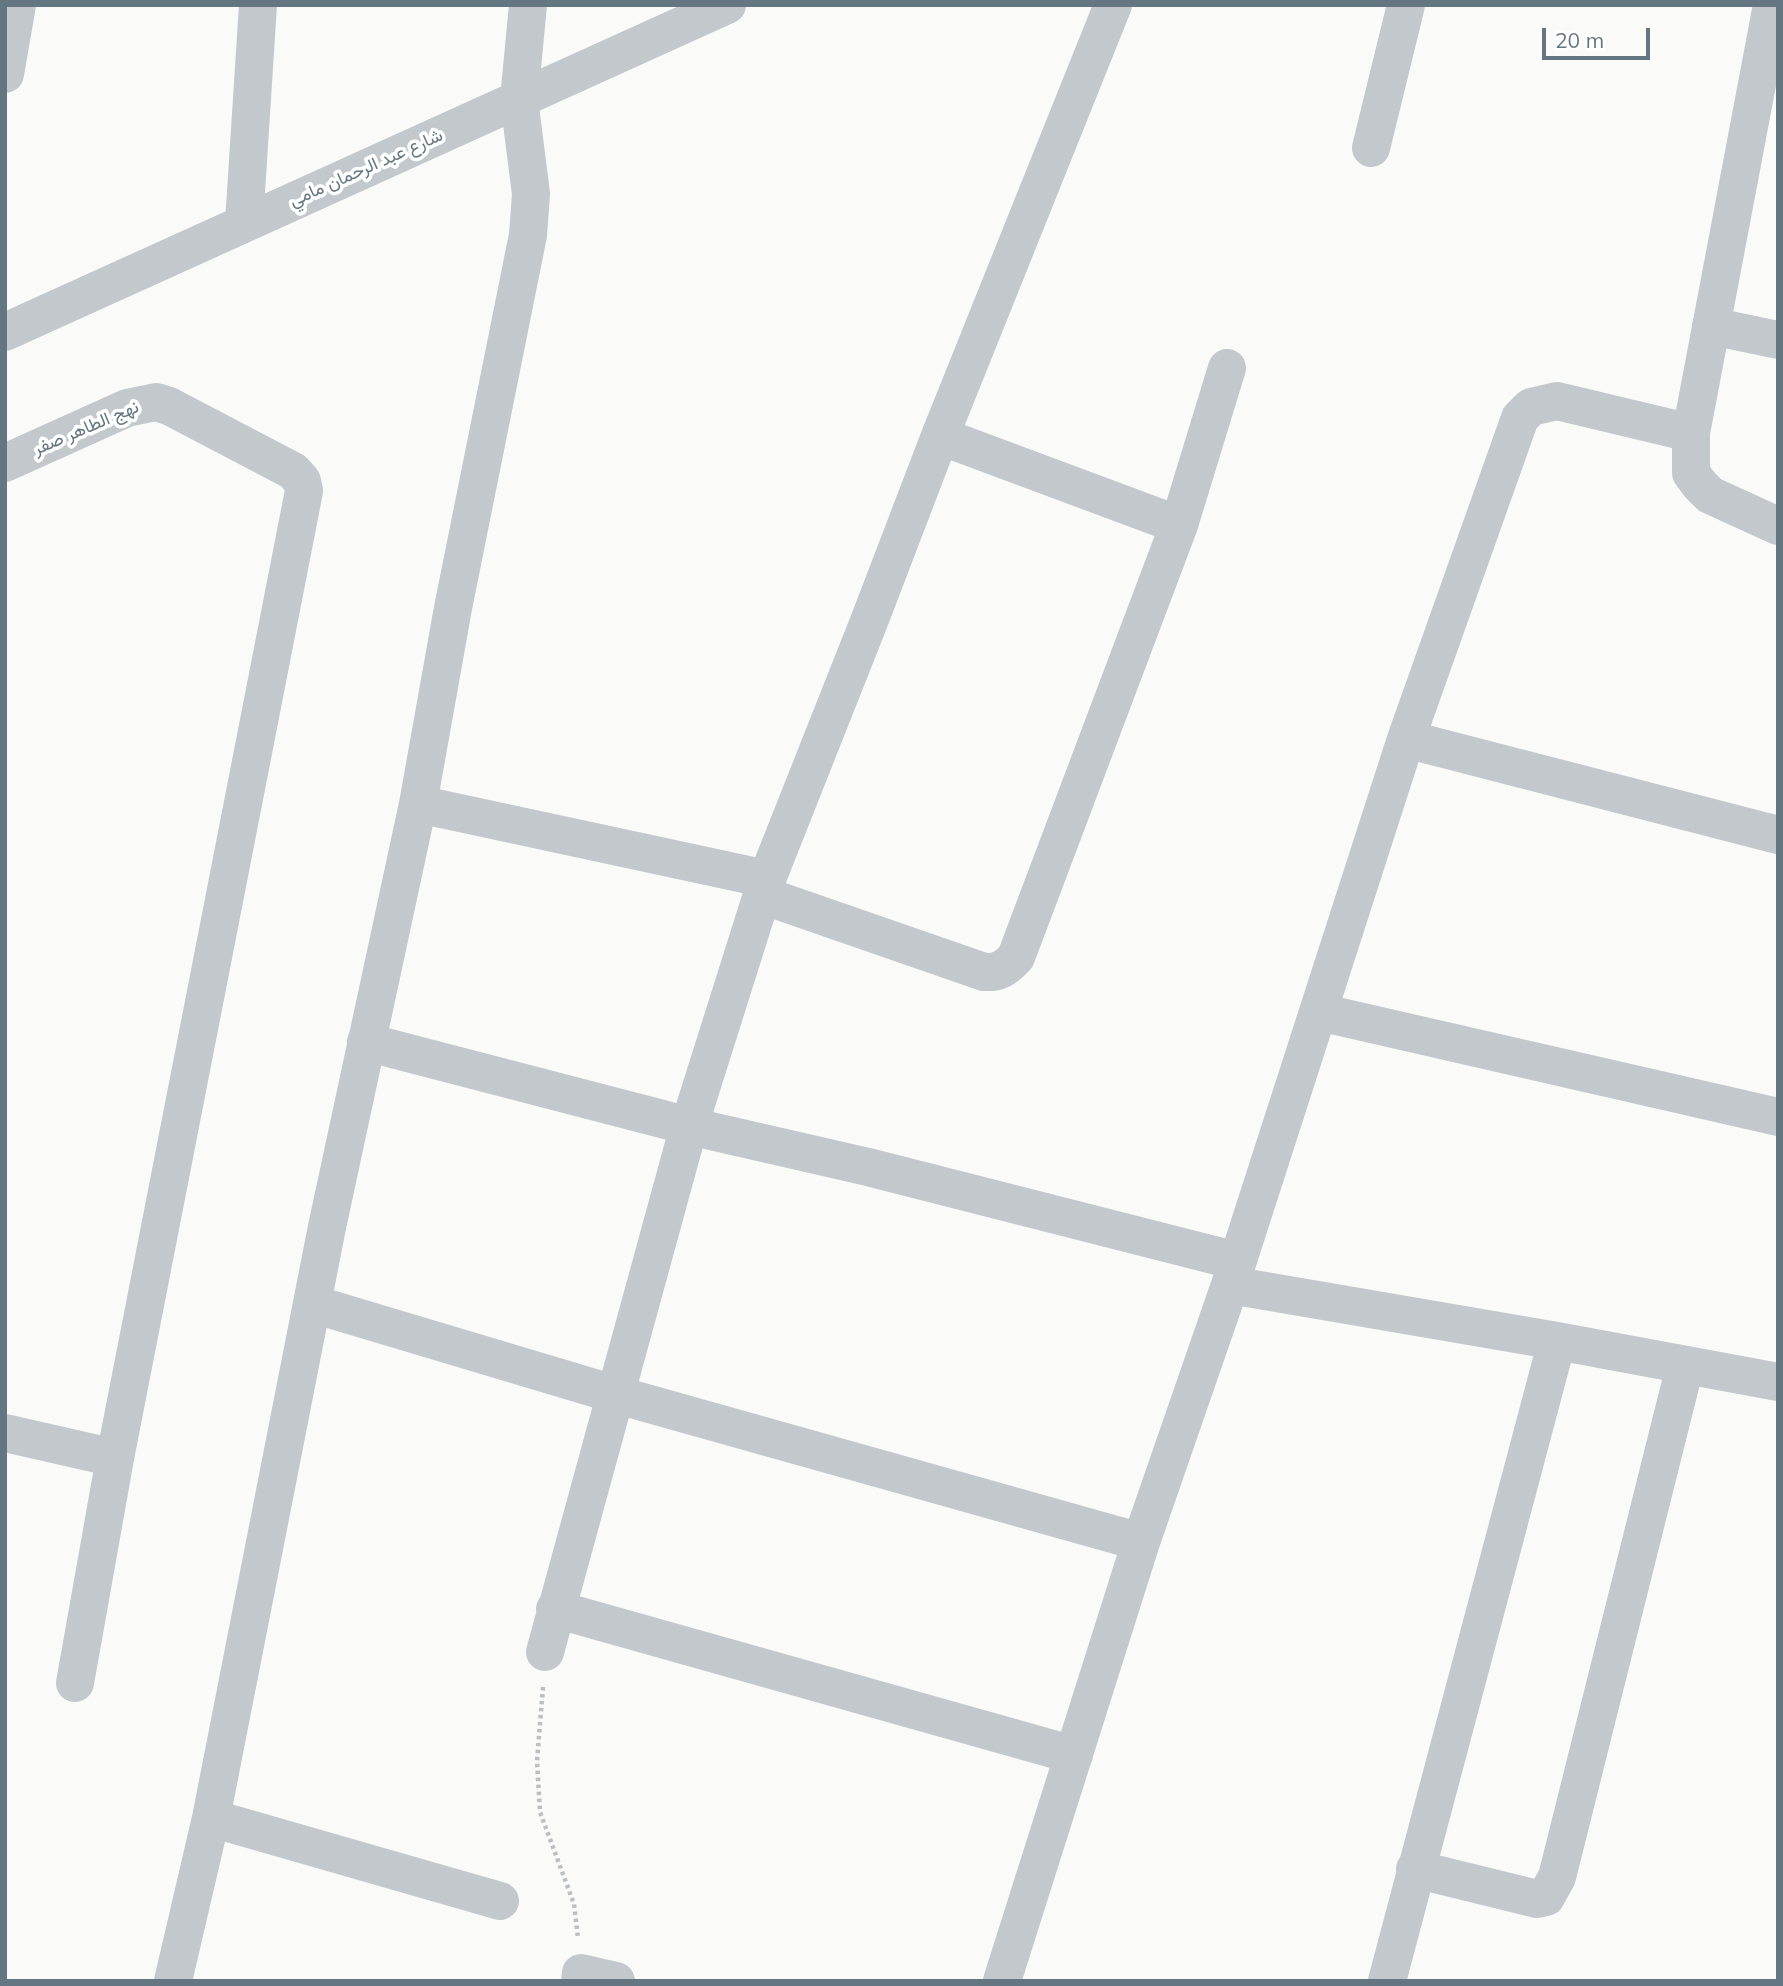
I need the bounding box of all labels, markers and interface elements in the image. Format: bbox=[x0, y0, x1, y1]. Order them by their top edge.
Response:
scale bar bbox=[1545, 14, 1654, 58]
text: 20 m bbox=[1555, 27, 1604, 53]
street label: شارع عبد الرحمان مامي bbox=[286, 124, 446, 212]
street label: نهج الطاهر صفر bbox=[30, 396, 142, 460]

